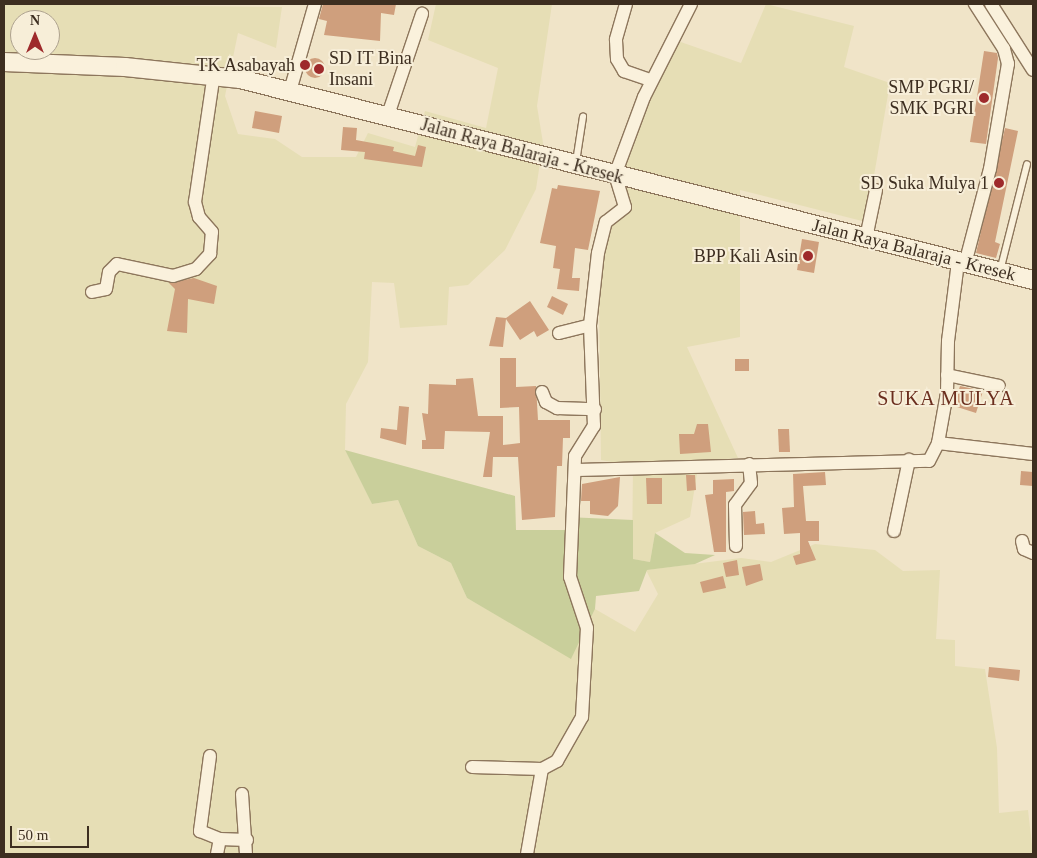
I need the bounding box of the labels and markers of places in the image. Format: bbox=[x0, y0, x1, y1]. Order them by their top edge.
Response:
place label: SD IT Bina Insani bbox=[329, 48, 412, 90]
place label: TK Asabayah bbox=[196, 54, 295, 76]
marker: TK Asabayah bbox=[299, 59, 311, 71]
marker: SD IT Bina Insani bbox=[313, 63, 325, 75]
place label: SMP PGRI/ SMK PGRI bbox=[887, 77, 974, 120]
marker: SMP PGRI/ SMK PGRI bbox=[978, 92, 990, 104]
place label: SD Suka Mulya 1 bbox=[860, 172, 989, 194]
marker: SD Suka Mulya 1 bbox=[993, 177, 1005, 189]
place label: BPP Kali Asin bbox=[692, 245, 798, 267]
marker: BPP Kali Asin bbox=[802, 250, 814, 262]

